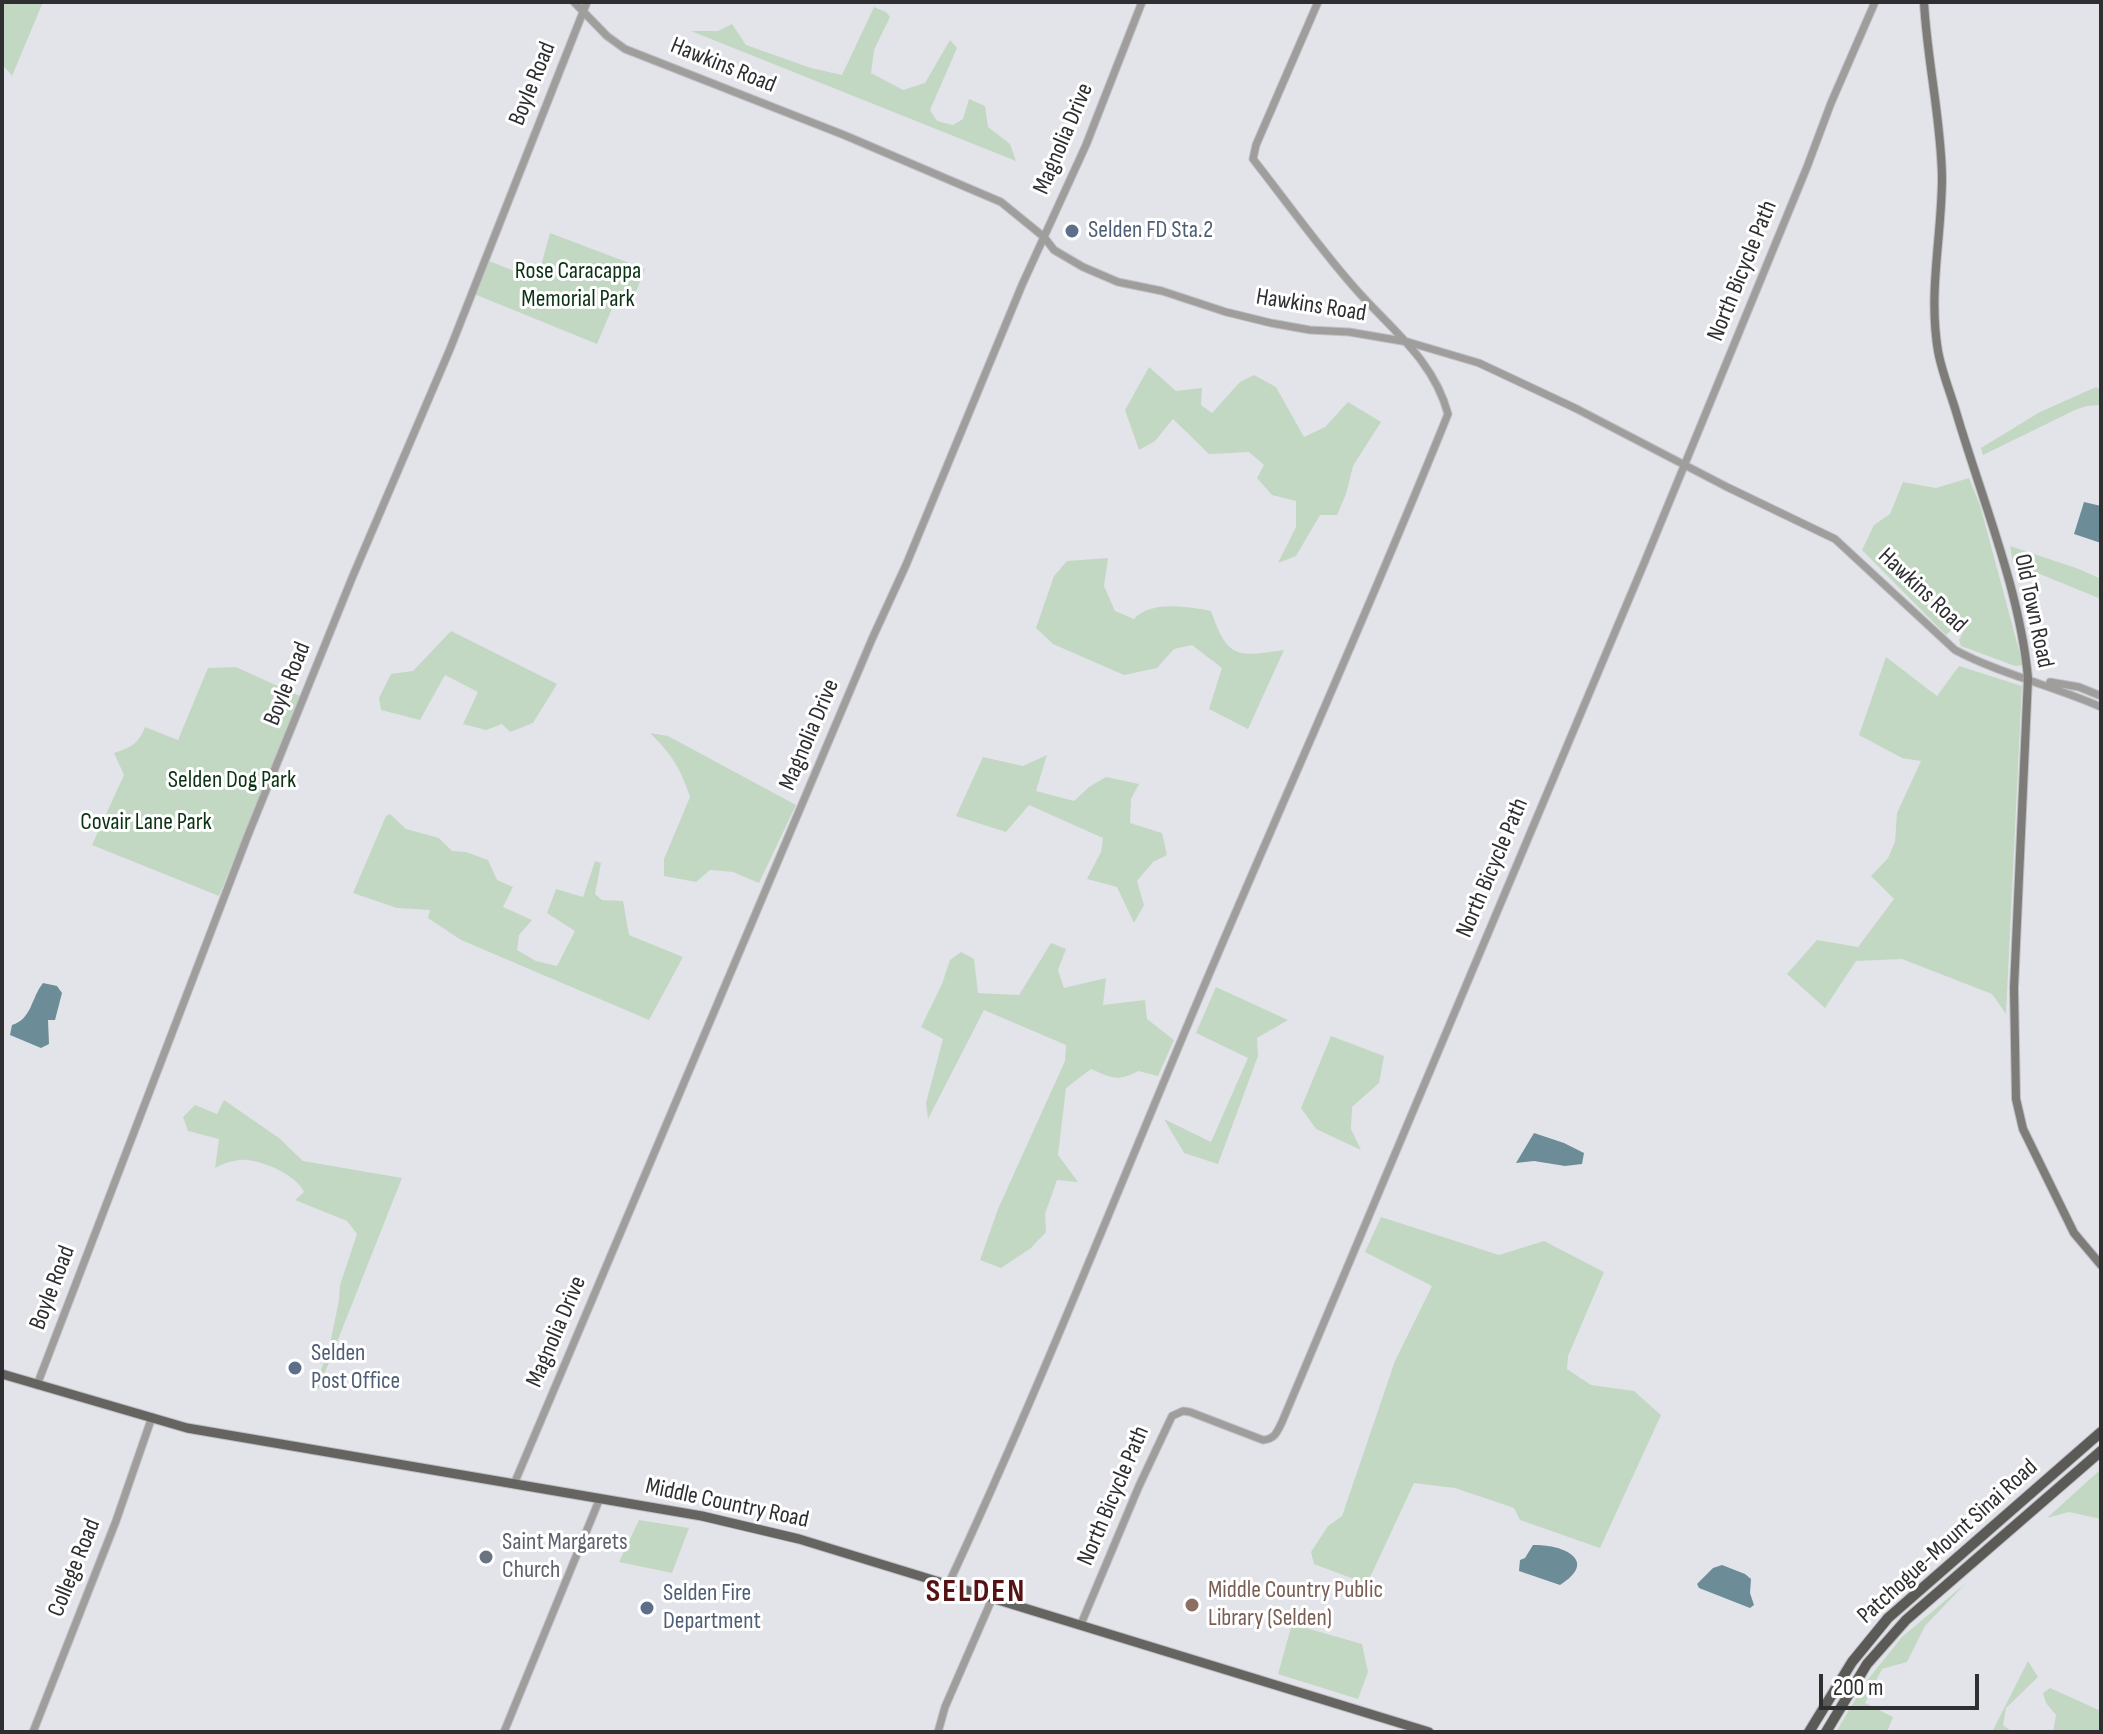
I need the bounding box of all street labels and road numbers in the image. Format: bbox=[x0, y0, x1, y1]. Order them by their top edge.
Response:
street label: Hawkins Road bbox=[666, 32, 780, 100]
street label: Boyle Road bbox=[503, 38, 563, 130]
street label: Magnolia Drive bbox=[1028, 79, 1100, 199]
street label: North Bicycle Path bbox=[1702, 197, 1784, 345]
street label: Hawkins Road bbox=[1254, 283, 1368, 329]
street label: Hawkins Road bbox=[1872, 543, 1972, 639]
street label: Old Town Road bbox=[2007, 551, 2059, 671]
street label: Boyle Road bbox=[258, 638, 318, 730]
street label: Magnolia Drive bbox=[774, 675, 846, 795]
street label: North Bicycle Path bbox=[1451, 794, 1535, 942]
street label: Boyle Road bbox=[24, 1242, 82, 1334]
street label: Magnolia Drive bbox=[521, 1272, 593, 1392]
street label: North Bicycle Path bbox=[1072, 1422, 1156, 1570]
street label: Patchogue-Mount Sinai Road bbox=[1852, 1454, 2044, 1630]
street label: Middle Country Road bbox=[643, 1473, 811, 1535]
street label: College Road bbox=[42, 1515, 108, 1621]

